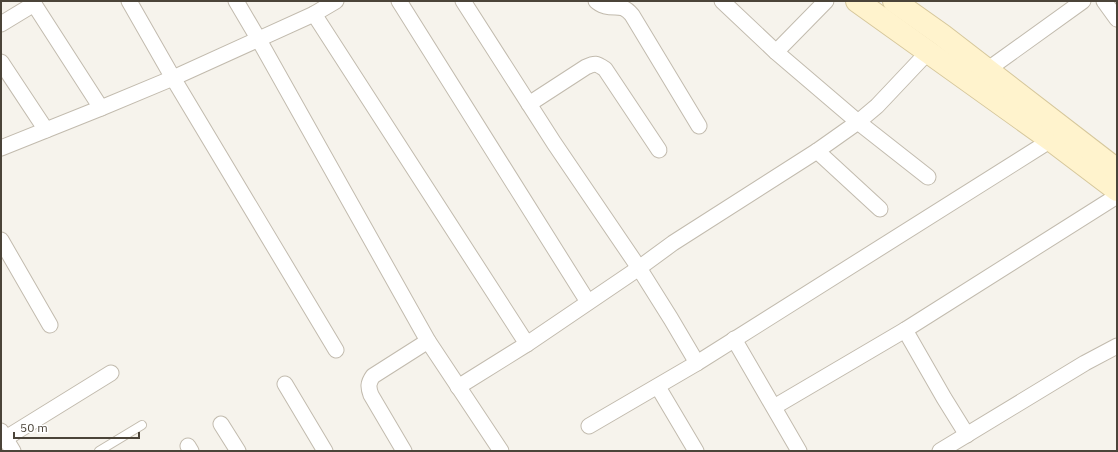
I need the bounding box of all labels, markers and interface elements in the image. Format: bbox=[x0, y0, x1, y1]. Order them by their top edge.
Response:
scale bar bbox=[14, 414, 139, 440]
text: 50 m bbox=[20, 420, 48, 435]

